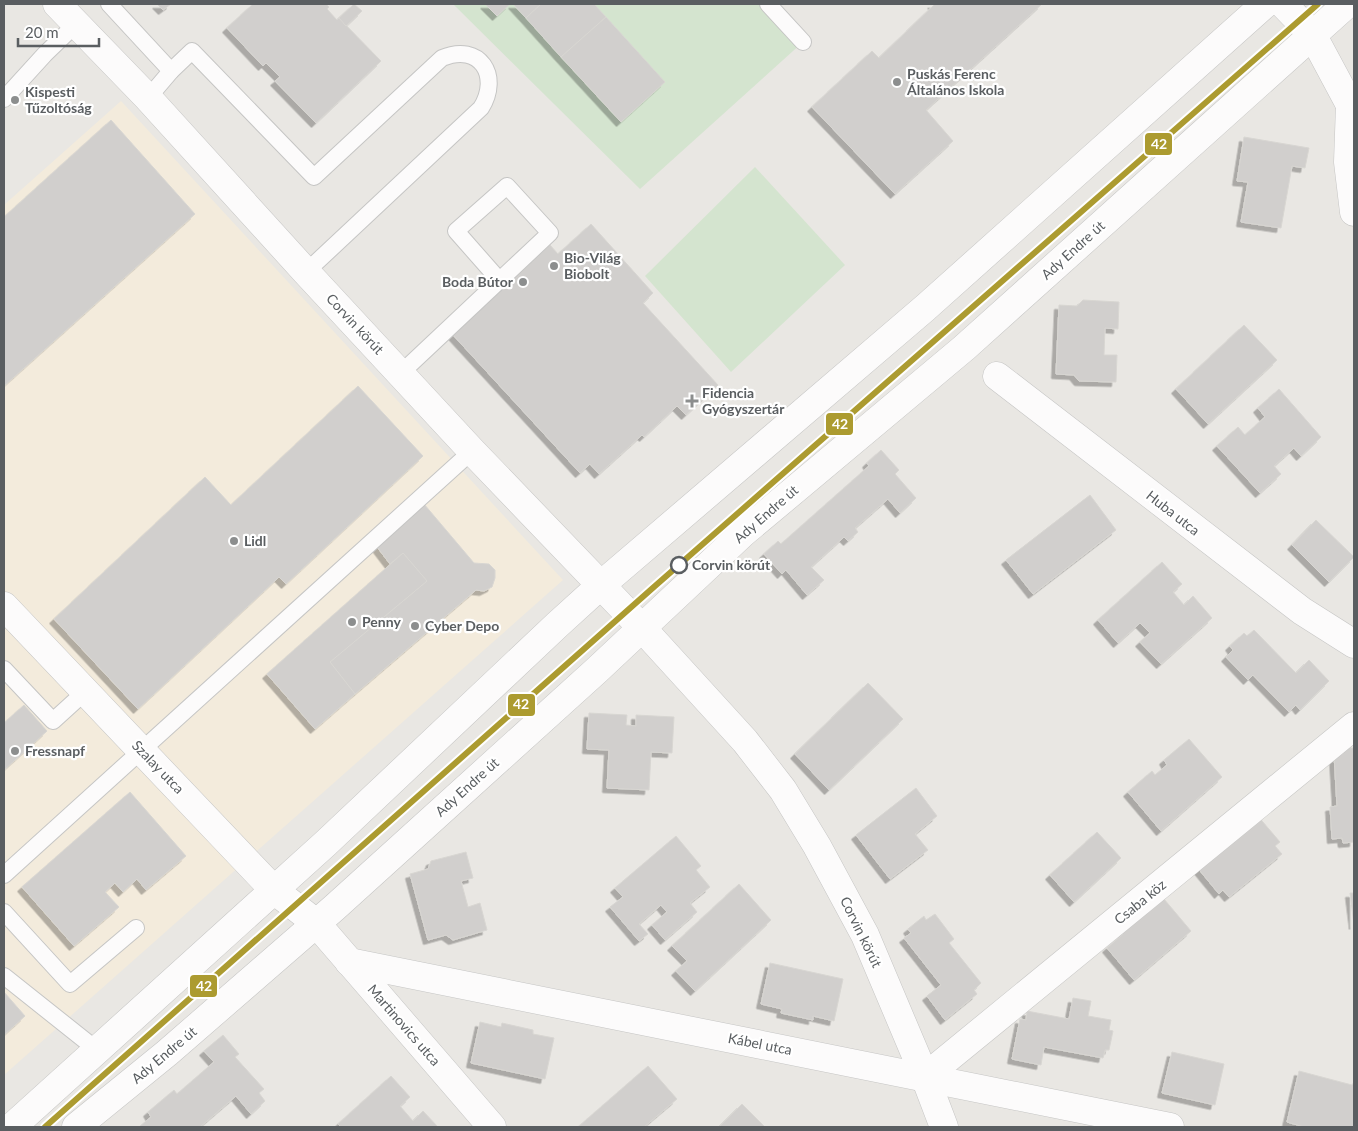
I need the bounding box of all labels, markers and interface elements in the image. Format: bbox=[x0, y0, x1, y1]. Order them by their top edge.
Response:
scale bar bbox=[18, 15, 99, 47]
text: 20 m bbox=[25, 23, 59, 41]
place label: Puskás Ferenc Általános Iskola bbox=[906, 65, 1004, 98]
marker: Puskás Ferenc Általános Iskola bbox=[891, 76, 903, 88]
place label: Kispesti Tűzoltóság bbox=[25, 83, 92, 116]
marker: Kispesti Tűzoltóság bbox=[9, 94, 21, 106]
line badge: 42 bbox=[1144, 132, 1173, 156]
text: 42 bbox=[1151, 135, 1167, 152]
street label: Ady Endre út bbox=[1037, 217, 1108, 283]
place label: Bio-Világ Biobolt bbox=[564, 249, 621, 282]
marker: Bio-Világ Biobolt bbox=[548, 260, 560, 272]
place label: Boda Bútor bbox=[442, 273, 514, 290]
marker: Boda Bútor bbox=[517, 276, 529, 288]
street label: Corvin körút bbox=[323, 290, 388, 358]
place label: Fidencia Gyógyszertár bbox=[702, 384, 785, 417]
marker: Fidencia Gyógyszertár bbox=[686, 395, 698, 407]
line badge: 42 bbox=[825, 412, 854, 436]
text: 42 bbox=[832, 415, 848, 432]
street label: Ady Endre út bbox=[730, 481, 801, 546]
street label: Huba utca bbox=[1143, 486, 1203, 539]
place label: Lidl bbox=[244, 532, 266, 549]
marker: Lidl bbox=[228, 535, 240, 547]
marker: Corvin körút bbox=[670, 556, 688, 574]
place label: Corvin körút bbox=[692, 556, 771, 573]
place label: Penny bbox=[362, 613, 401, 630]
marker: Penny bbox=[346, 616, 358, 628]
place label: Cyber Depo bbox=[425, 617, 499, 634]
marker: Cyber Depo bbox=[409, 620, 421, 632]
line badge: 42 bbox=[507, 693, 536, 717]
text: 42 bbox=[513, 695, 529, 712]
street label: Szalay utca bbox=[129, 736, 188, 797]
place label: Fressnapf bbox=[25, 742, 85, 759]
marker: Fressnapf bbox=[9, 745, 21, 757]
street label: Ady Endre út bbox=[431, 754, 502, 820]
street label: Csaba köz bbox=[1110, 876, 1169, 928]
street label: Corvin körút bbox=[837, 894, 886, 970]
line badge: 42 bbox=[189, 974, 218, 998]
text: 42 bbox=[196, 977, 212, 994]
street label: Martinovics utca bbox=[364, 980, 444, 1069]
street label: Ady Endre út bbox=[128, 1022, 200, 1087]
street label: Kábel utca bbox=[727, 1029, 794, 1058]

